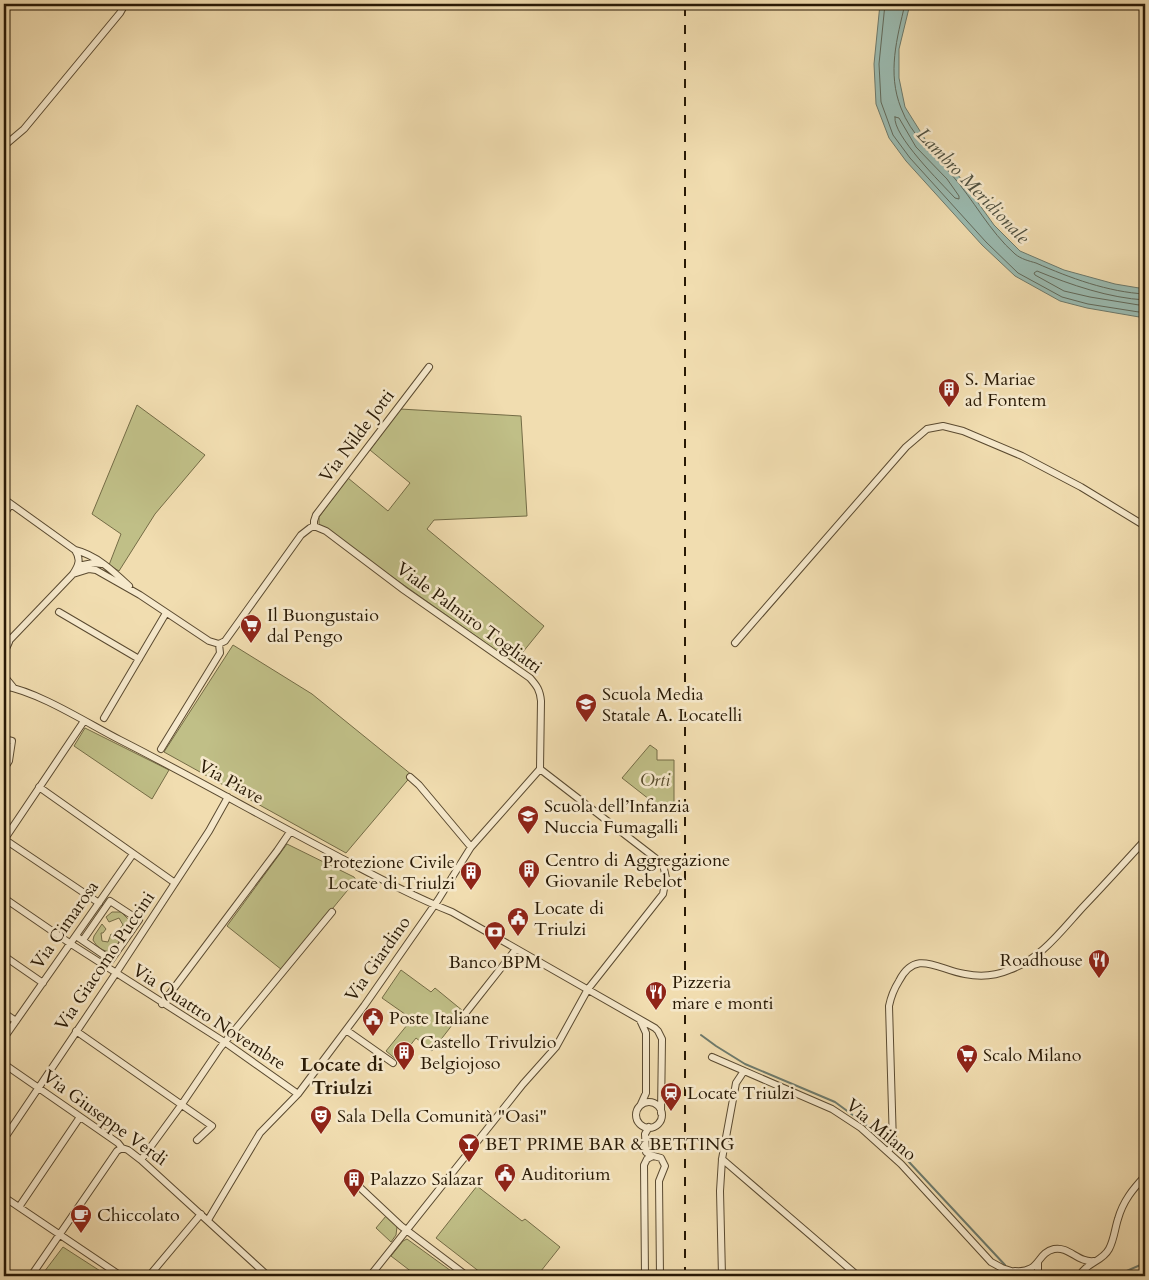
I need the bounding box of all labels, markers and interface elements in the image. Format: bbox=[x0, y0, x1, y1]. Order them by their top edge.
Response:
water label: Lambro Meridionale bbox=[911, 122, 1036, 250]
place label: S. Mariae ad Fontem bbox=[965, 367, 1047, 413]
building icon: S. Mariae ad Fontem bbox=[937, 377, 961, 408]
street label: Via Nilde Jotti bbox=[314, 384, 400, 488]
street label: Viale Palmiro Togliatti bbox=[391, 556, 547, 680]
place label: Il Buongustaio dal Pengo bbox=[267, 603, 379, 649]
supermarket icon: Il Buongustaio dal Pengo bbox=[239, 613, 263, 644]
place label: Scuola Media Statale A. Locatelli bbox=[602, 682, 742, 728]
school or university icon: Scuola Media Statale A. Locatelli bbox=[574, 692, 598, 723]
street label: Via Piave bbox=[194, 754, 268, 810]
park label: Orti bbox=[640, 768, 671, 793]
place label: Scuola dell’Infanzia Nuccia Fumagalli bbox=[544, 794, 690, 840]
school or university icon: Scuola dell’Infanzia Nuccia Fumagalli bbox=[516, 804, 540, 835]
place label: Centro di Aggregazione Giovanile Rebelot bbox=[545, 848, 730, 894]
place label: Protezione Civile Locate di Triulzi bbox=[322, 850, 455, 896]
building icon: Centro di Aggregazione Giovanile Rebelot bbox=[517, 858, 541, 889]
building icon: Protezione Civile Locate di Triulzi bbox=[459, 860, 483, 891]
street label: Via Cimarosa bbox=[25, 876, 105, 974]
street label: Via Giacomo Puccini bbox=[49, 886, 161, 1036]
place label: Locate di Triulzi bbox=[534, 896, 604, 942]
public building icon: Locate di Triulzi bbox=[506, 906, 530, 937]
street label: Via Giardino bbox=[339, 911, 417, 1007]
bank icon: Banco BPM bbox=[483, 920, 507, 951]
place label: Roadhouse bbox=[1000, 948, 1083, 973]
restaurant icon: Roadhouse bbox=[1087, 948, 1111, 979]
place label: Banco BPM bbox=[449, 950, 541, 975]
street label: Via Quattro Novembre bbox=[127, 958, 291, 1076]
place label: Pizzeria mare e monti bbox=[672, 970, 774, 1016]
restaurant icon: Pizzeria mare e monti bbox=[644, 980, 668, 1011]
public building icon: Poste Italiane bbox=[361, 1006, 385, 1037]
place label: Poste Italiane bbox=[389, 1006, 490, 1031]
place label: Castello Trivulzio Belgiojoso bbox=[420, 1030, 557, 1076]
building icon: Castello Trivulzio Belgiojoso bbox=[392, 1040, 416, 1071]
supermarket icon: Scalo Milano bbox=[955, 1043, 979, 1074]
place label: Scalo Milano bbox=[983, 1043, 1082, 1068]
district label: Locate di Triulzi bbox=[300, 1051, 384, 1101]
street label: Via Giuseppe Verdi bbox=[37, 1064, 173, 1172]
station icon: Locate Triulzi bbox=[659, 1081, 683, 1112]
place label: Locate Triulzi bbox=[687, 1081, 795, 1106]
street label: Via Milano bbox=[840, 1093, 922, 1167]
theatre icon: Sala Della Comunità "Oasi" bbox=[309, 1104, 333, 1135]
place label: Sala Della Comunità "Oasi" bbox=[337, 1104, 547, 1129]
bar icon: BET PRIME BAR & BETTING bbox=[457, 1132, 481, 1163]
place label: BET PRIME BAR & BETTING bbox=[485, 1132, 735, 1157]
public building icon: Auditorium bbox=[493, 1162, 517, 1193]
place label: Auditorium bbox=[521, 1162, 611, 1187]
building icon: Palazzo Salazar bbox=[342, 1167, 366, 1198]
place label: Palazzo Salazar bbox=[370, 1167, 483, 1192]
cafe icon: Chiccolato bbox=[69, 1203, 93, 1234]
place label: Chiccolato bbox=[97, 1203, 180, 1228]

